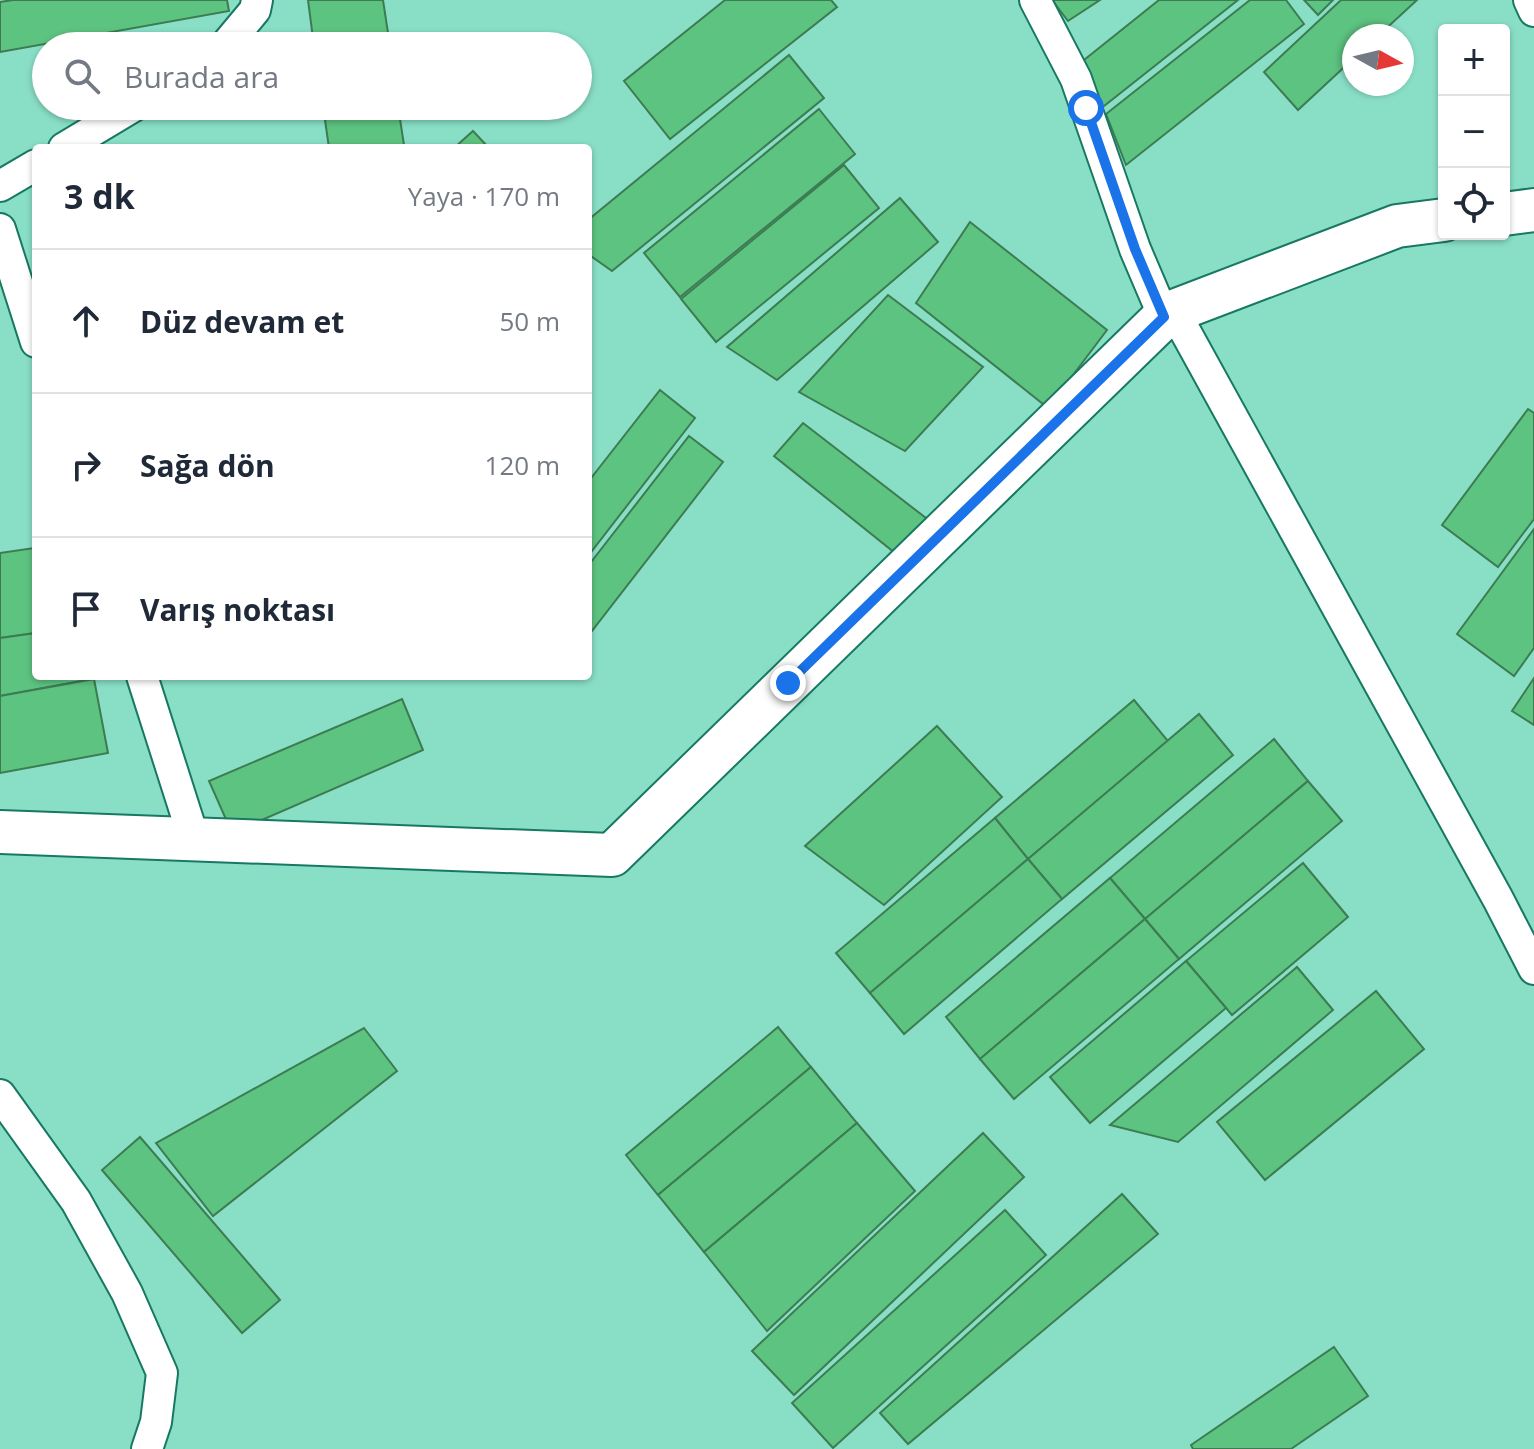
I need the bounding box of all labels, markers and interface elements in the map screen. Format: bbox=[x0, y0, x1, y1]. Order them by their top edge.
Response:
north arrow bbox=[1342, 24, 1414, 96]
map controls bbox=[1438, 24, 1510, 240]
button: + bbox=[1438, 24, 1510, 96]
search box bbox=[32, 32, 592, 120]
icon: search bbox=[60, 54, 104, 98]
text: Burada ara bbox=[124, 56, 279, 97]
route start bbox=[1068, 90, 1104, 126]
button: − bbox=[1438, 96, 1510, 168]
button: locate bbox=[1438, 168, 1510, 240]
text: 3 dk bbox=[64, 173, 135, 219]
text: Yaya · 170 m bbox=[408, 178, 560, 214]
icon: ahead bbox=[64, 299, 108, 343]
text: Düz devam et bbox=[140, 301, 344, 342]
text: 50 m bbox=[499, 303, 560, 339]
icon: right bbox=[64, 443, 108, 487]
text: Sağa dön bbox=[140, 445, 275, 486]
text: 120 m bbox=[485, 447, 560, 483]
icon: arrive bbox=[64, 587, 108, 631]
text: Varış noktası bbox=[140, 589, 335, 630]
route end bbox=[770, 665, 806, 701]

